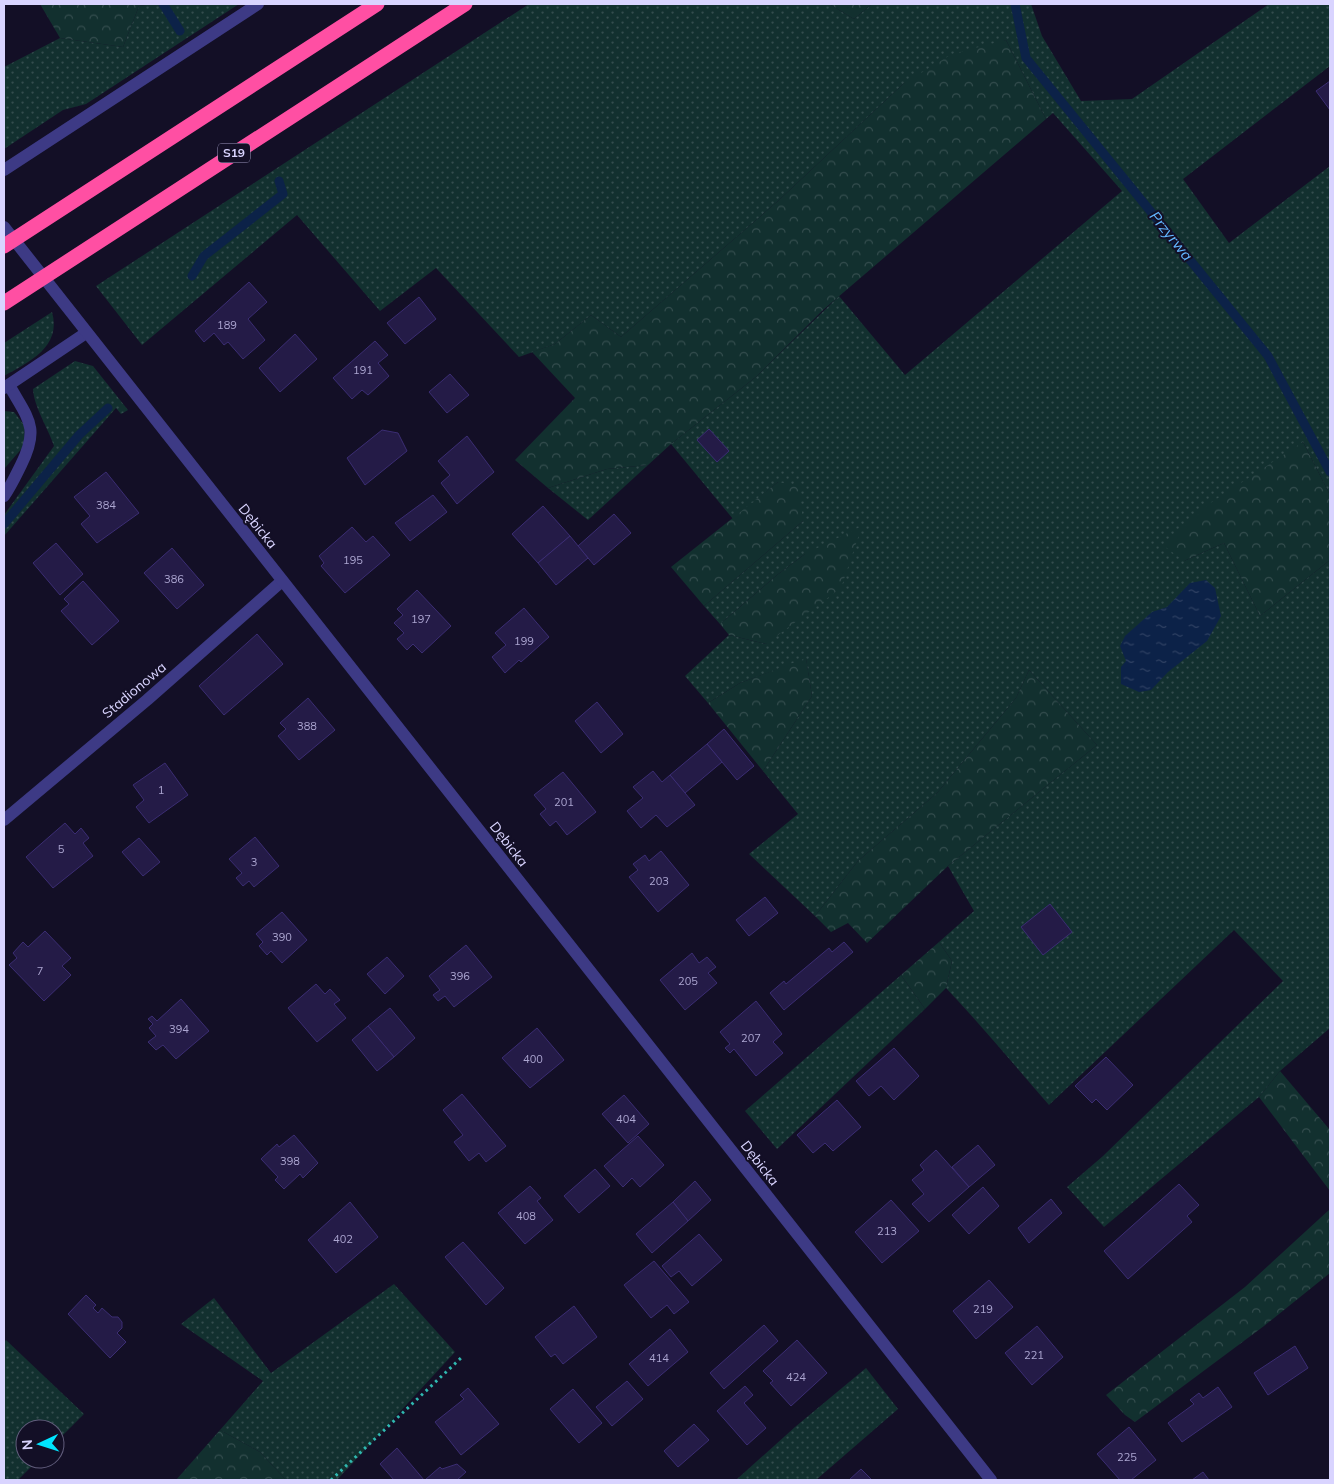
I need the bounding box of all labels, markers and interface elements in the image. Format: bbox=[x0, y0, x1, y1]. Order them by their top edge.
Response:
road number: S19 bbox=[218, 144, 250, 162]
water label: Przyrwa bbox=[1146, 207, 1197, 264]
house number: 189 bbox=[217, 318, 237, 332]
house number: 191 bbox=[353, 363, 373, 377]
house number: 384 bbox=[96, 498, 116, 512]
street label: Dębicka bbox=[235, 500, 281, 552]
house number: 195 bbox=[343, 553, 363, 567]
house number: 386 bbox=[164, 572, 184, 586]
house number: 197 bbox=[411, 612, 431, 626]
house number: 199 bbox=[514, 634, 534, 648]
street label: Stadionowa bbox=[98, 658, 170, 722]
house number: 388 bbox=[297, 719, 317, 733]
house number: 1 bbox=[158, 783, 164, 797]
house number: 201 bbox=[554, 795, 574, 809]
street label: Dębicka bbox=[486, 818, 532, 870]
house number: 5 bbox=[58, 842, 65, 856]
house number: 3 bbox=[251, 855, 257, 869]
house number: 203 bbox=[649, 874, 669, 888]
house number: 390 bbox=[272, 930, 292, 944]
house number: 7 bbox=[37, 964, 43, 978]
house number: 396 bbox=[450, 969, 470, 983]
house number: 205 bbox=[678, 974, 698, 988]
house number: 394 bbox=[169, 1022, 189, 1036]
house number: 207 bbox=[741, 1031, 761, 1045]
house number: 400 bbox=[523, 1052, 543, 1066]
house number: 404 bbox=[616, 1112, 636, 1126]
street label: Dębicka bbox=[737, 1137, 783, 1189]
house number: 398 bbox=[280, 1154, 300, 1168]
house number: 408 bbox=[516, 1209, 536, 1223]
house number: 213 bbox=[877, 1224, 897, 1238]
house number: 402 bbox=[333, 1232, 353, 1246]
house number: 219 bbox=[973, 1302, 993, 1316]
house number: 221 bbox=[1024, 1348, 1044, 1362]
house number: 414 bbox=[649, 1351, 669, 1365]
house number: 424 bbox=[786, 1370, 806, 1384]
north arrow bbox=[15, 1419, 65, 1469]
text: N bbox=[18, 1439, 36, 1451]
house number: 225 bbox=[1117, 1450, 1137, 1464]

